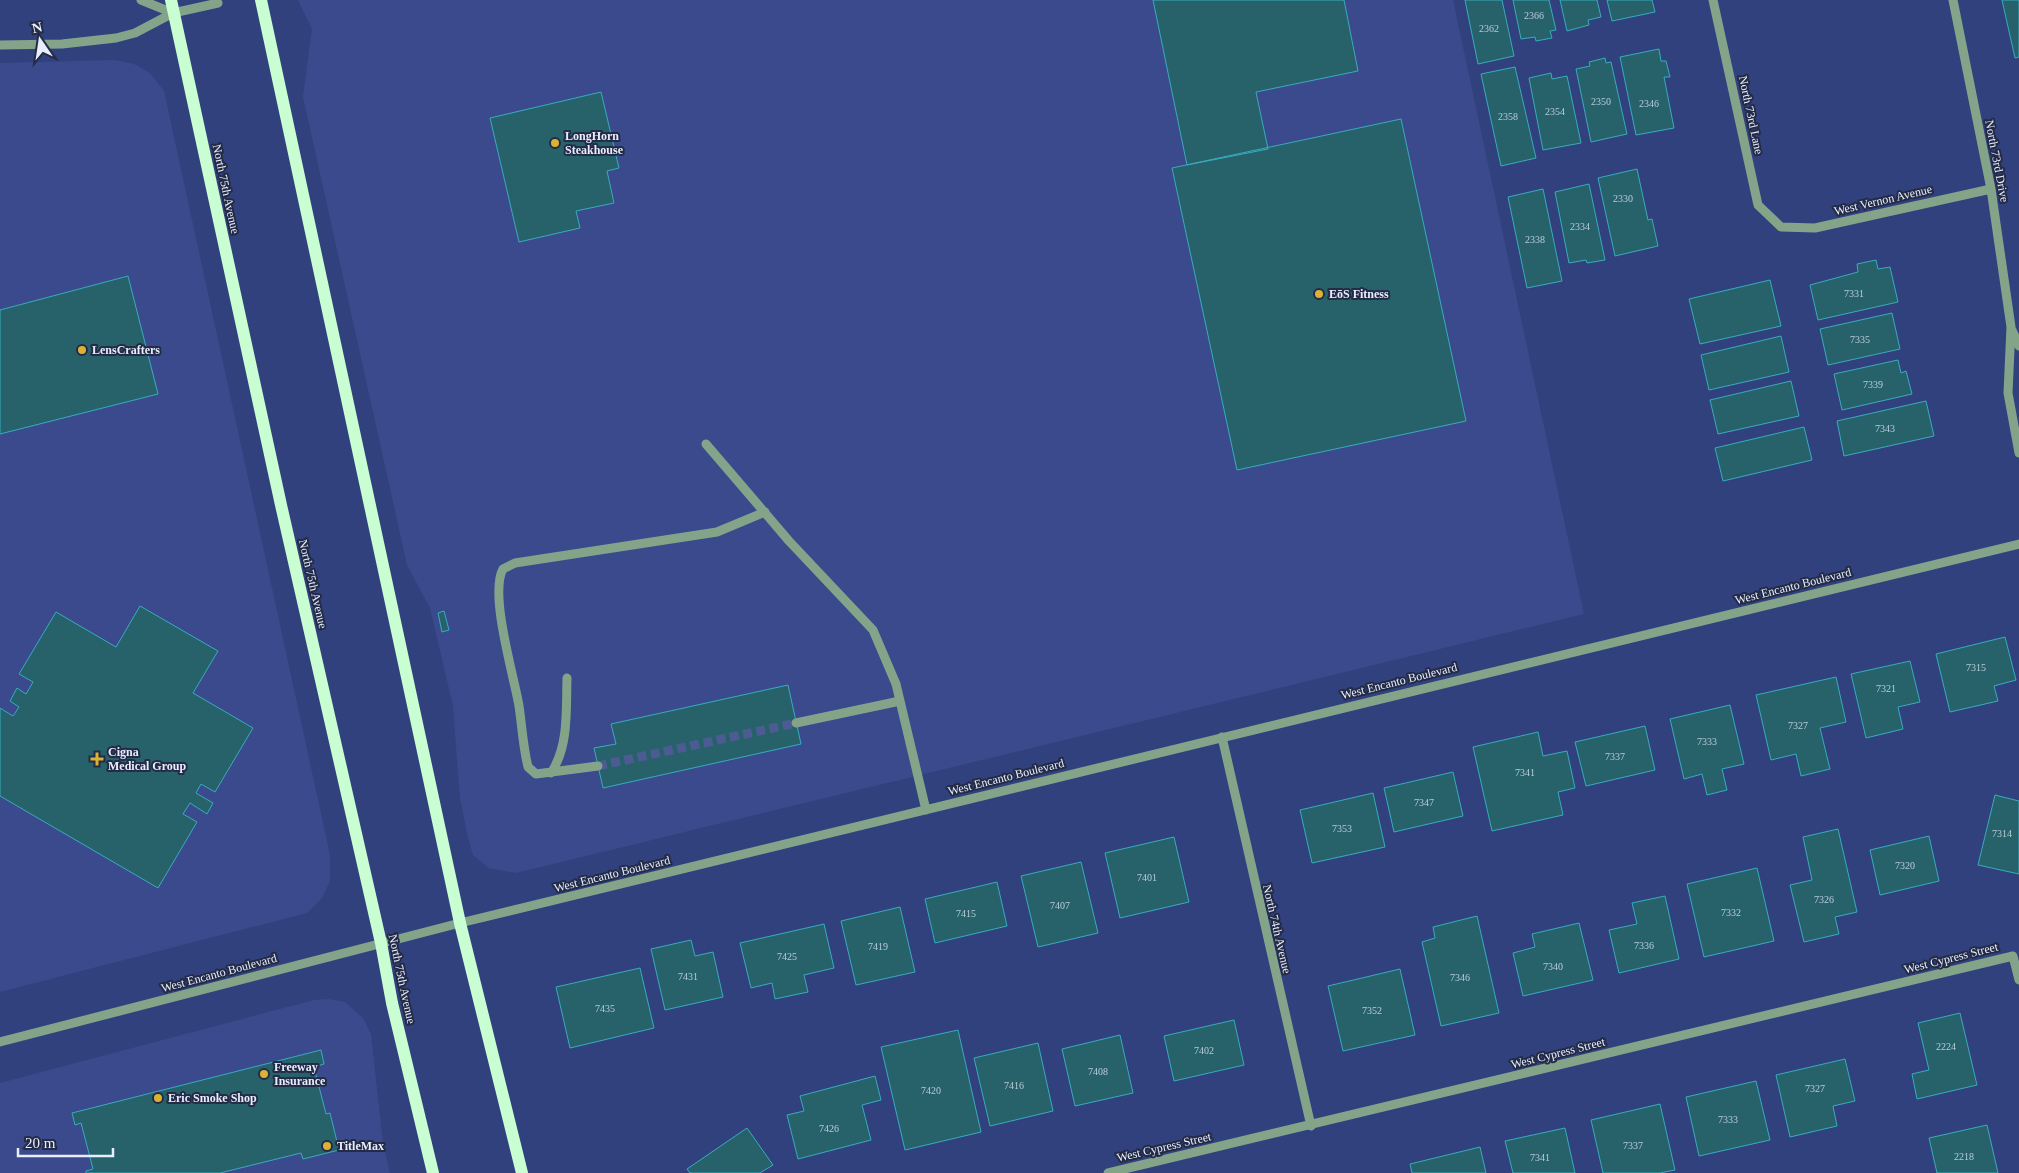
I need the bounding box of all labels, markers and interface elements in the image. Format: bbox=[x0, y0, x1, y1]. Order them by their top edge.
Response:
house number: 2366 bbox=[1524, 10, 1544, 21]
north arrow bbox=[15, 15, 65, 65]
text: N bbox=[31, 19, 44, 36]
house number: 2362 bbox=[1479, 23, 1499, 34]
street label: North 73rd Lane bbox=[1736, 74, 1766, 156]
house number: 2350 bbox=[1591, 96, 1611, 107]
house number: 2346 bbox=[1639, 98, 1659, 109]
house number: 2354 bbox=[1545, 106, 1565, 117]
house number: 2358 bbox=[1498, 111, 1518, 122]
street label: North 73rd Drive bbox=[1982, 119, 2012, 203]
place label: LongHorn Steakhouse bbox=[565, 129, 624, 157]
marker: LongHorn Steakhouse bbox=[549, 137, 561, 149]
street label: North 75th Avenue bbox=[210, 143, 242, 235]
street label: West Vernon Avenue bbox=[1833, 182, 1933, 218]
house number: 2330 bbox=[1613, 193, 1633, 204]
house number: 2334 bbox=[1570, 221, 1590, 232]
house number: 2338 bbox=[1525, 234, 1545, 245]
place label: EōS Fitness bbox=[1329, 287, 1389, 301]
marker: EōS Fitness bbox=[1313, 288, 1325, 300]
house number: 7331 bbox=[1844, 288, 1864, 299]
house number: 7335 bbox=[1850, 334, 1870, 345]
place label: LensCrafters bbox=[92, 343, 160, 357]
marker: LensCrafters bbox=[76, 344, 88, 356]
house number: 7339 bbox=[1863, 379, 1883, 390]
house number: 7343 bbox=[1875, 423, 1895, 434]
street label: North 75th Avenue bbox=[296, 538, 330, 630]
street label: West Encanto Boulevard bbox=[1734, 565, 1852, 607]
street label: West Encanto Boulevard bbox=[1340, 660, 1458, 702]
house number: 7315 bbox=[1966, 662, 1986, 673]
house number: 7321 bbox=[1876, 683, 1896, 694]
house number: 7327 bbox=[1788, 720, 1808, 731]
house number: 7333 bbox=[1697, 736, 1717, 747]
place label: Cigna Medical Group bbox=[108, 745, 186, 773]
house number: 7337 bbox=[1605, 751, 1625, 762]
marker: Cigna Medical Group bbox=[90, 752, 104, 766]
street label: West Encanto Boulevard bbox=[947, 756, 1065, 798]
house number: 7341 bbox=[1515, 767, 1535, 778]
house number: 7347 bbox=[1414, 797, 1434, 808]
house number: 7353 bbox=[1332, 823, 1352, 834]
house number: 7314 bbox=[1992, 828, 2012, 839]
street label: West Encanto Boulevard bbox=[553, 853, 671, 895]
house number: 7320 bbox=[1895, 860, 1915, 871]
house number: 7401 bbox=[1137, 872, 1157, 883]
street label: North 74th Avenue bbox=[1260, 883, 1294, 975]
house number: 7326 bbox=[1814, 894, 1834, 905]
house number: 7407 bbox=[1050, 900, 1070, 911]
house number: 7332 bbox=[1721, 907, 1741, 918]
house number: 7415 bbox=[956, 908, 976, 919]
street label: North 75th Avenue bbox=[386, 933, 418, 1025]
street label: West Cypress Street bbox=[1903, 939, 2000, 976]
house number: 7336 bbox=[1634, 940, 1654, 951]
house number: 7419 bbox=[868, 941, 888, 952]
street label: West Encanto Boulevard bbox=[160, 951, 278, 995]
house number: 7425 bbox=[777, 951, 797, 962]
house number: 7340 bbox=[1543, 961, 1563, 972]
house number: 7431 bbox=[678, 971, 698, 982]
house number: 7346 bbox=[1450, 972, 1470, 983]
house number: 7435 bbox=[595, 1003, 615, 1014]
house number: 7352 bbox=[1362, 1005, 1382, 1016]
street label: West Cypress Street bbox=[1510, 1034, 1607, 1071]
house number: 2224 bbox=[1936, 1041, 1956, 1052]
house number: 7402 bbox=[1194, 1045, 1214, 1056]
place label: Freeway Insurance bbox=[274, 1060, 326, 1088]
house number: 7408 bbox=[1088, 1066, 1108, 1077]
marker: Freeway Insurance bbox=[258, 1068, 270, 1080]
house number: 7416 bbox=[1004, 1080, 1024, 1091]
house number: 7327 bbox=[1805, 1083, 1825, 1094]
house number: 7420 bbox=[921, 1085, 941, 1096]
place label: Eric Smoke Shop bbox=[168, 1091, 257, 1105]
marker: Eric Smoke Shop bbox=[152, 1092, 164, 1104]
house number: 7333 bbox=[1718, 1114, 1738, 1125]
house number: 7426 bbox=[819, 1123, 839, 1134]
scale bar bbox=[18, 1126, 112, 1158]
street label: West Cypress Street bbox=[1115, 1129, 1213, 1165]
text: 20 m bbox=[25, 1135, 56, 1151]
place label: TitleMax bbox=[337, 1139, 384, 1153]
marker: TitleMax bbox=[321, 1140, 333, 1152]
house number: 7337 bbox=[1623, 1140, 1643, 1151]
house number: 2218 bbox=[1954, 1151, 1974, 1162]
house number: 7341 bbox=[1530, 1152, 1550, 1163]

